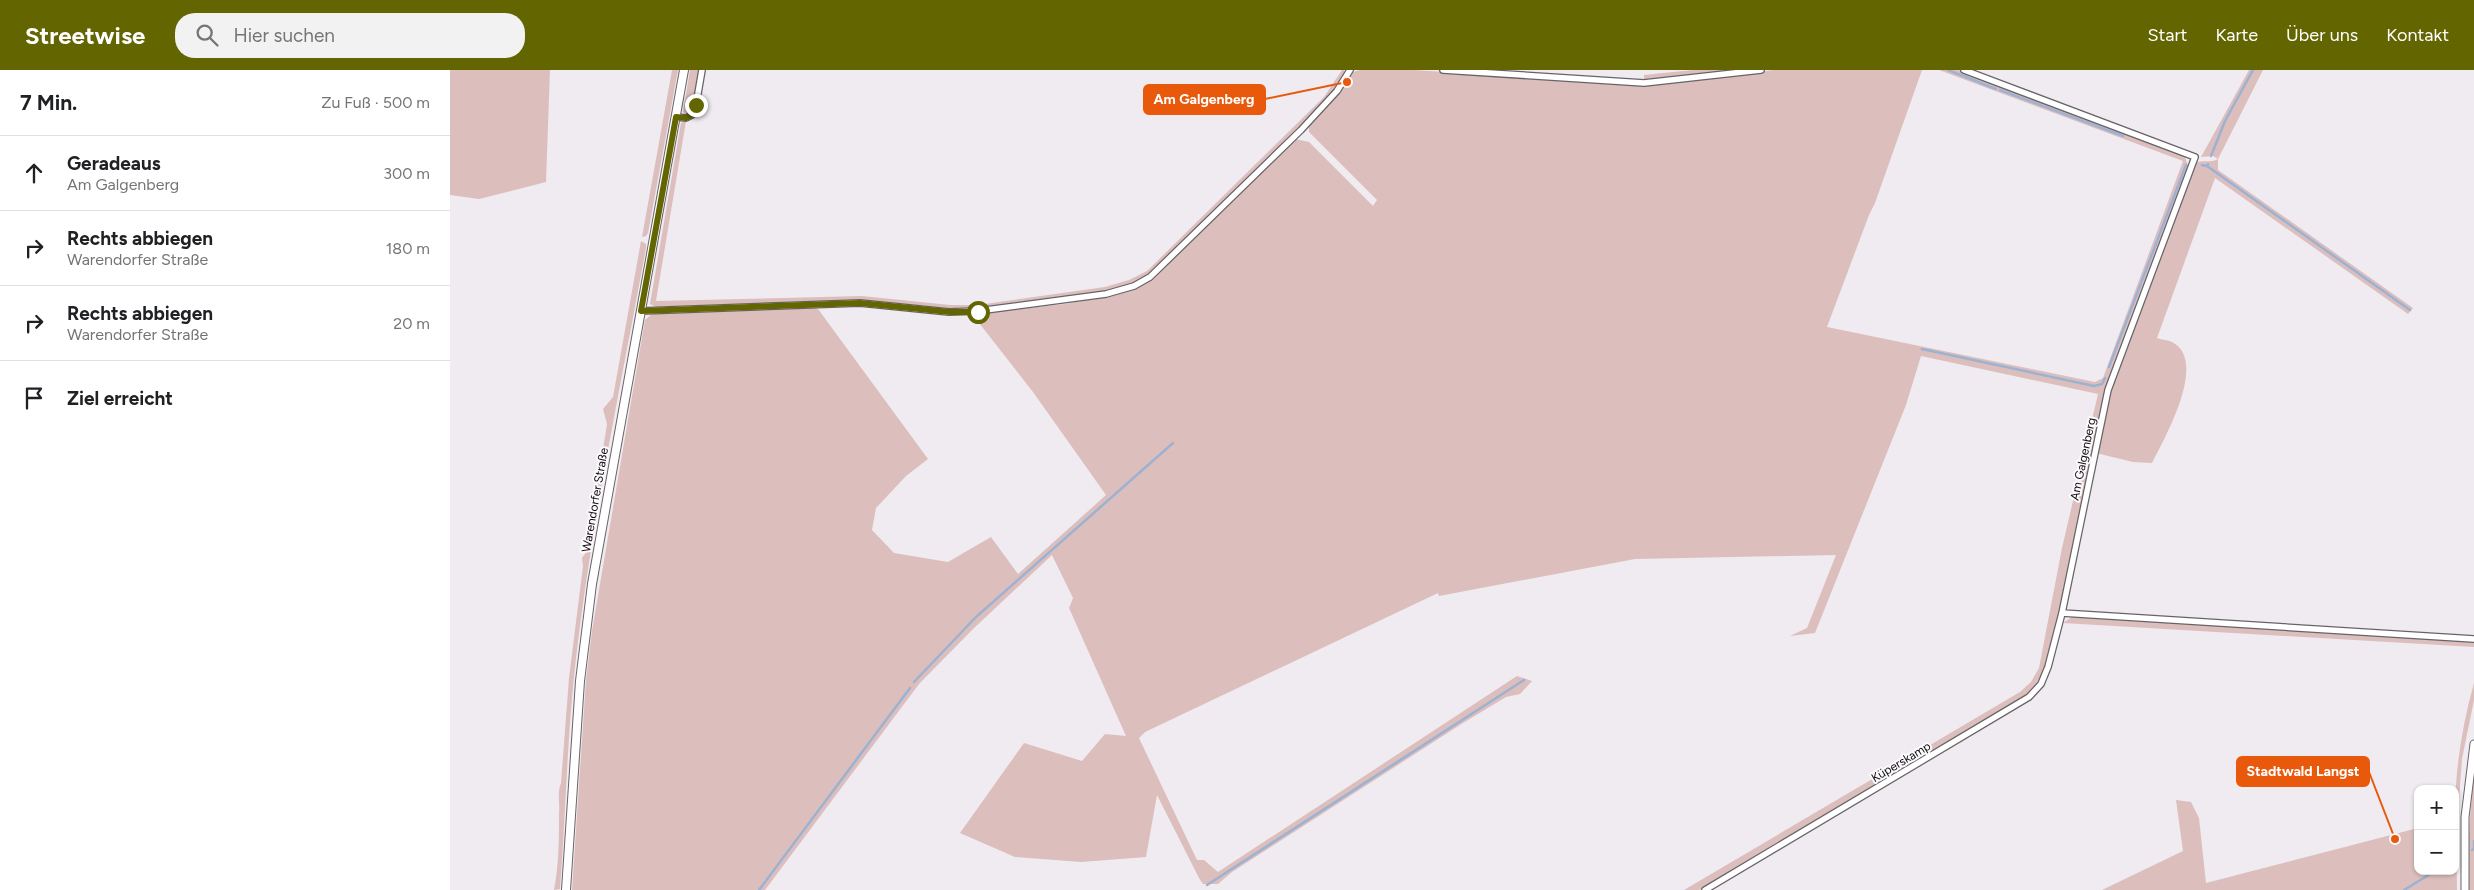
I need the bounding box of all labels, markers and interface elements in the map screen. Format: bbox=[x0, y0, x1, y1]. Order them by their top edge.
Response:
search box bbox=[175, 13, 525, 58]
text: Streetwise bbox=[25, 21, 145, 50]
icon: search bbox=[193, 21, 221, 49]
text: Hier suchen bbox=[233, 24, 335, 47]
text: Start bbox=[2148, 24, 2187, 46]
text: Karte bbox=[2215, 24, 2258, 46]
text: Über uns bbox=[2286, 24, 2358, 46]
text: Kontakt bbox=[2386, 24, 2449, 46]
callout: Am Galgenberg bbox=[1144, 85, 1265, 114]
text: 7 Min. bbox=[20, 90, 77, 115]
text: Am Galgenberg bbox=[1154, 91, 1254, 108]
text: Zu Fuß · 500 m bbox=[321, 93, 430, 112]
route end bbox=[685, 94, 708, 117]
text: Geradeaus bbox=[67, 152, 161, 175]
icon: ahead bbox=[20, 159, 48, 187]
text: 300 m bbox=[383, 164, 430, 183]
text: Am Galgenberg bbox=[67, 175, 179, 194]
text: Rechts abbiegen bbox=[67, 227, 213, 250]
icon: right bbox=[20, 234, 48, 262]
text: 180 m bbox=[386, 239, 430, 258]
text: Warendorfer Straße bbox=[67, 250, 208, 269]
route start bbox=[967, 301, 990, 324]
text: Rechts abbiegen bbox=[67, 302, 213, 325]
icon: right bbox=[20, 309, 48, 337]
text: 20 m bbox=[393, 314, 430, 333]
text: Warendorfer Straße bbox=[67, 325, 208, 344]
icon: arrive bbox=[20, 384, 48, 412]
text: Ziel erreicht bbox=[67, 387, 173, 410]
street label: Am Galgenberg bbox=[2067, 416, 2099, 502]
street label: Warendorfer Straße bbox=[579, 446, 611, 553]
street label: Küperskamp bbox=[1869, 739, 1933, 785]
callout: Stadtwald Langst bbox=[2237, 757, 2369, 786]
text: Stadtwald Langst bbox=[2247, 763, 2360, 780]
map controls bbox=[2414, 785, 2459, 875]
button: + bbox=[2414, 785, 2459, 830]
button: − bbox=[2414, 830, 2459, 875]

